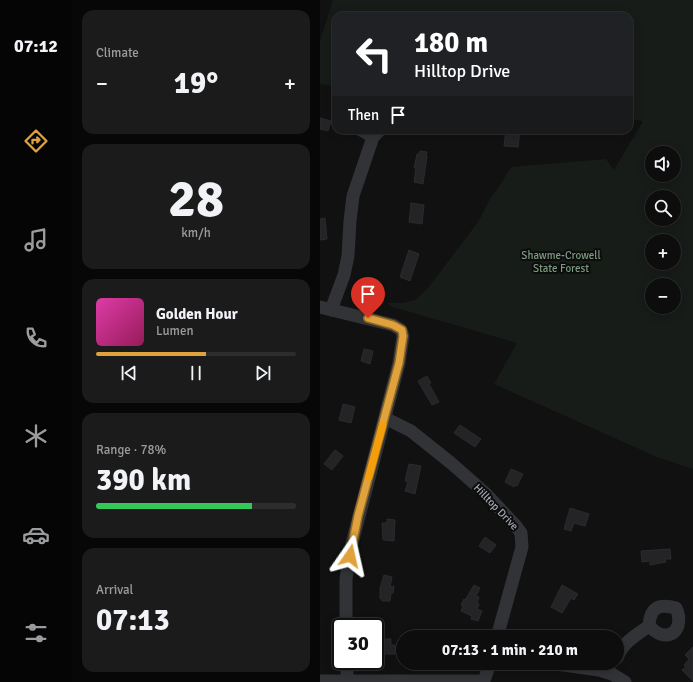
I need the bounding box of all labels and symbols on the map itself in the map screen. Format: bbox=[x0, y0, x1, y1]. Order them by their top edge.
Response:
park label: Shawme-Crowell State Forest bbox=[521, 249, 601, 275]
pin bbox=[351, 277, 385, 318]
street label: Hilltop Drive bbox=[471, 481, 521, 533]
position arrow bbox=[329, 535, 371, 577]
speed limit sign: 30 bbox=[332, 618, 384, 670]

